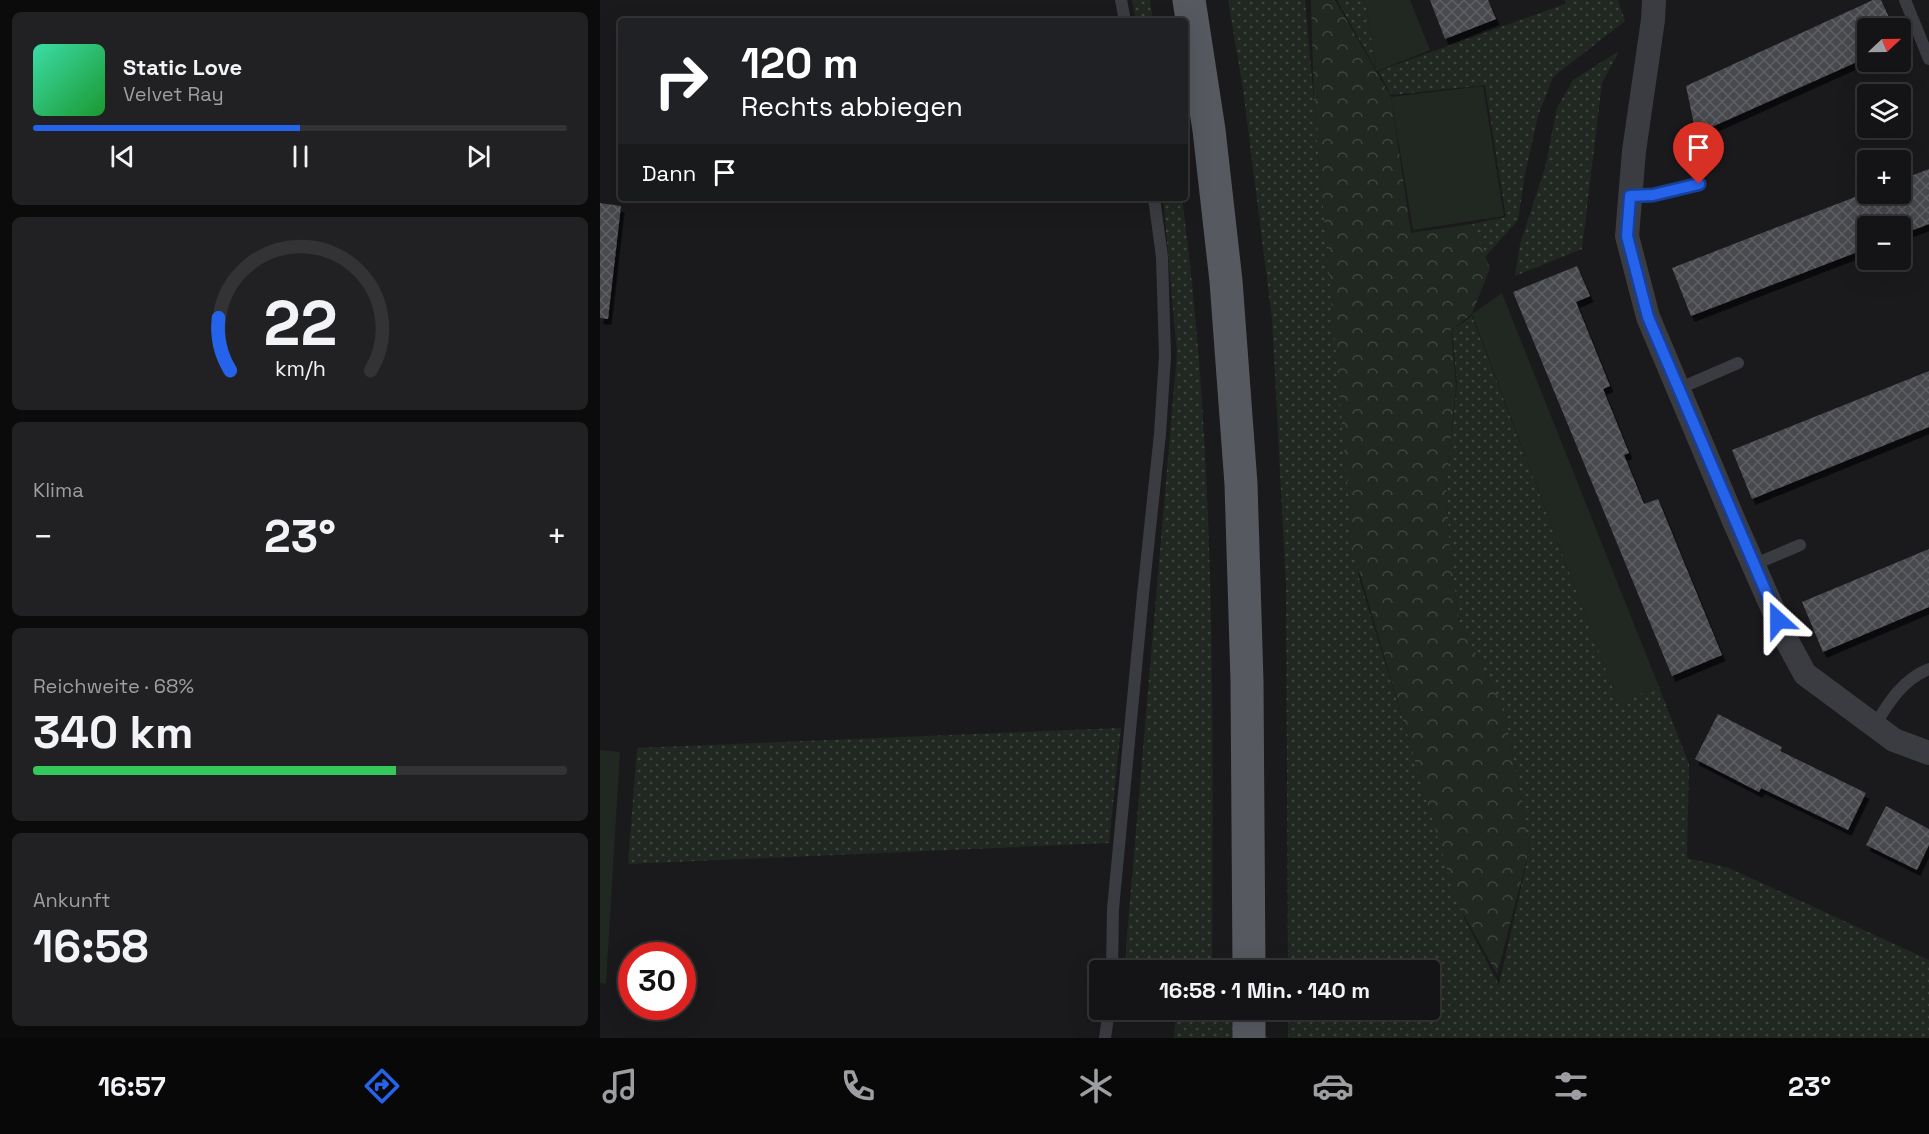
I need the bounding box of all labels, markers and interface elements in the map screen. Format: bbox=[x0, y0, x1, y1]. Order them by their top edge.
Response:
north arrow bbox=[1857, 18, 1911, 72]
map controls bbox=[1857, 18, 1911, 270]
text: 120 m bbox=[741, 37, 859, 90]
icon: right bbox=[642, 42, 720, 120]
text: Static Love bbox=[123, 53, 242, 81]
text: Velvet Ray bbox=[123, 81, 224, 107]
button: layers bbox=[1857, 84, 1911, 138]
text: Rechts abbiegen bbox=[741, 89, 963, 124]
pin bbox=[1673, 122, 1724, 184]
icon: arrive bbox=[1682, 131, 1715, 164]
icon: previous bbox=[106, 140, 139, 173]
icon: pause bbox=[284, 140, 317, 173]
icon: next bbox=[462, 140, 495, 173]
button: + bbox=[1857, 150, 1911, 204]
icon: arrive bbox=[708, 156, 741, 189]
text: Dann bbox=[642, 159, 696, 187]
button: − bbox=[1857, 216, 1911, 270]
text: 22 bbox=[263, 284, 337, 363]
text: km/h bbox=[274, 355, 326, 382]
text: Klima bbox=[33, 477, 84, 503]
text: 23° bbox=[264, 508, 336, 565]
text: − bbox=[33, 516, 53, 558]
text: + bbox=[547, 516, 567, 558]
position arrow bbox=[1746, 588, 1810, 652]
text: Reichweite · 68% bbox=[33, 673, 194, 699]
text: 340 km bbox=[33, 704, 193, 761]
text: Ankunft bbox=[33, 887, 111, 913]
text: 16:58 bbox=[33, 918, 149, 975]
speed limit sign: 30 bbox=[618, 942, 696, 1020]
text: 16:58 · 1 Min. · 140 m bbox=[1159, 976, 1370, 1004]
icon: directions bbox=[361, 1065, 403, 1107]
icon: music bbox=[599, 1065, 641, 1107]
icon: phone bbox=[837, 1065, 879, 1107]
icon: climate bbox=[1075, 1065, 1117, 1107]
icon: car bbox=[1312, 1065, 1354, 1107]
icon: filters bbox=[1550, 1065, 1592, 1107]
text: 16:57 bbox=[98, 1069, 166, 1104]
text: 23° bbox=[1788, 1069, 1831, 1104]

